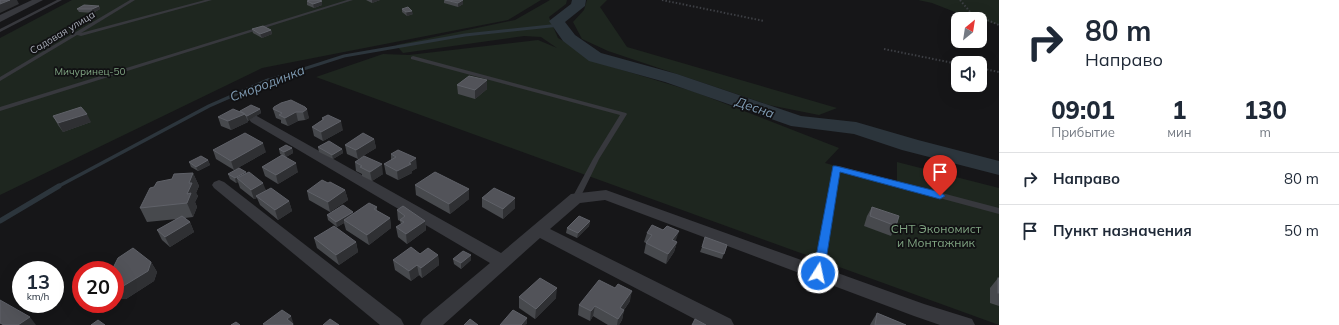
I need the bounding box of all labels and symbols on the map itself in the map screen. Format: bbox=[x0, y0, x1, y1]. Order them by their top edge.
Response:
street label: Садовая улица bbox=[27, 8, 97, 57]
north arrow bbox=[951, 12, 987, 48]
water label: Смородинка bbox=[227, 61, 307, 105]
park label: Мичуринец-50 bbox=[54, 65, 126, 78]
water label: Десна bbox=[733, 93, 777, 121]
pin bbox=[923, 155, 957, 196]
park label: СНТ Экономист и Монтажник bbox=[891, 221, 982, 250]
position arrow bbox=[797, 252, 839, 294]
speed limit sign: 20 bbox=[72, 261, 124, 313]

